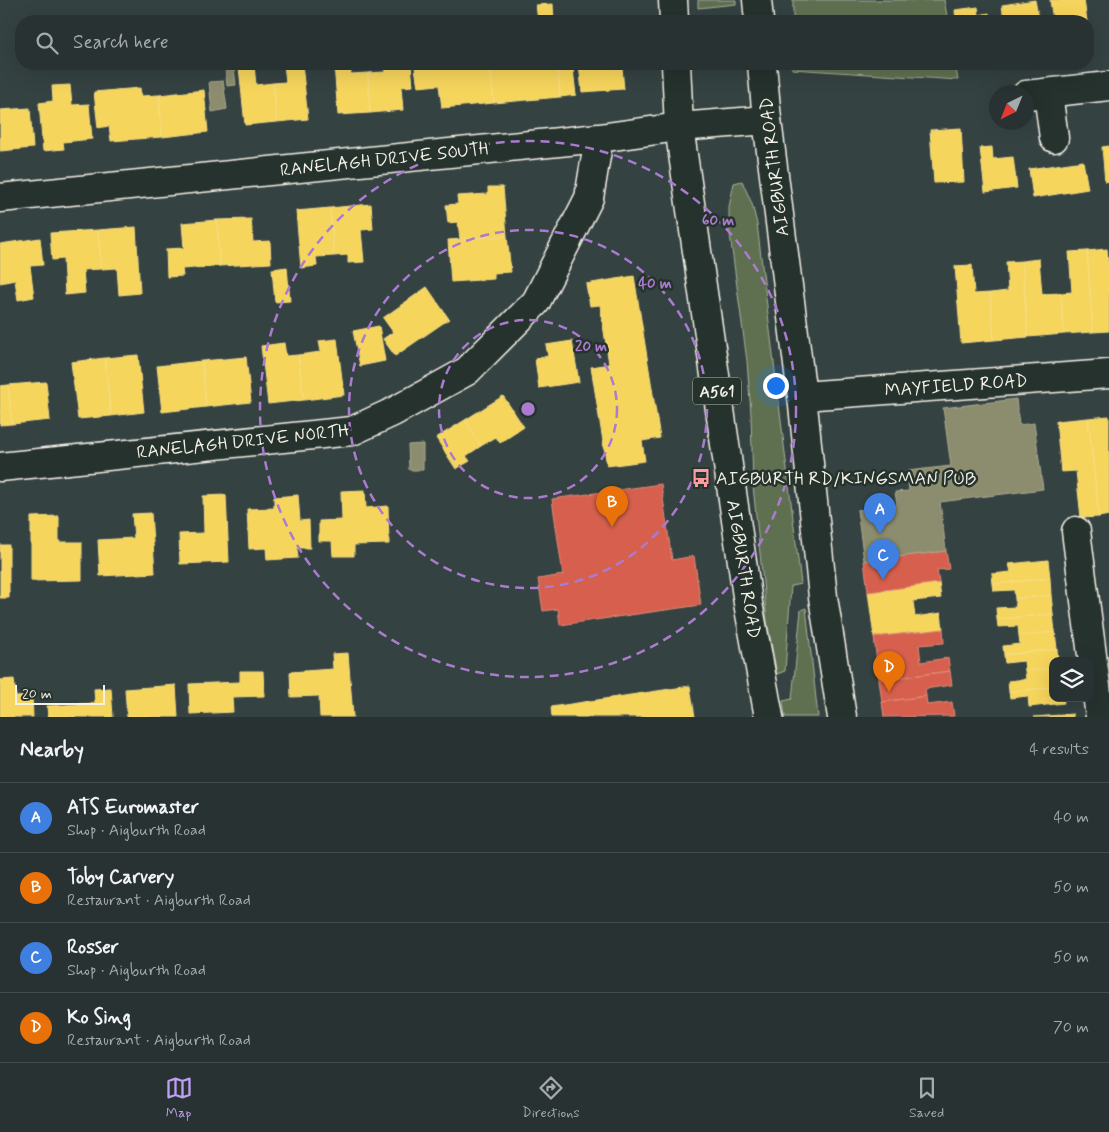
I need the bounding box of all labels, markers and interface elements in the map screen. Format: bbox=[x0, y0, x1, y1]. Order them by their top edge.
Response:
search box bbox=[15, 15, 1094, 70]
icon: search bbox=[33, 29, 61, 57]
text: Search here bbox=[73, 30, 169, 55]
north arrow bbox=[989, 85, 1034, 130]
street label: AIGBURTH ROAD bbox=[755, 96, 795, 238]
street label: RANELAGH DRIVE SOUTH bbox=[279, 137, 489, 183]
text: 60 m bbox=[702, 211, 734, 231]
text: 40 m bbox=[638, 274, 672, 294]
text: 20 m bbox=[575, 337, 607, 357]
street label: MAYFIELD ROAD bbox=[884, 369, 1028, 403]
your location bbox=[763, 373, 789, 399]
road number: A561 bbox=[693, 378, 741, 404]
centre of rings bbox=[519, 400, 537, 418]
street label: RANELAGH DRIVE NORTH bbox=[135, 419, 351, 465]
bus stop icon: AIGBURTH RD/KINGSMAN PUB bbox=[690, 467, 712, 489]
place label: AIGBURTH RD/KINGSMAN PUB bbox=[716, 467, 976, 491]
pin: B bbox=[596, 486, 628, 527]
pin: A bbox=[864, 493, 896, 534]
street label: AIGBURTH ROAD bbox=[720, 498, 766, 640]
pin: C bbox=[867, 539, 899, 580]
pin: D bbox=[873, 651, 905, 692]
map controls bbox=[1049, 657, 1094, 702]
button: layers bbox=[1049, 657, 1094, 702]
scale bar bbox=[15, 682, 105, 705]
text: 20 m bbox=[22, 685, 52, 703]
text: Nearby bbox=[20, 736, 84, 764]
text: 4 results bbox=[1029, 739, 1089, 760]
text: ATS Euromaster bbox=[67, 795, 199, 820]
text: A bbox=[31, 807, 41, 828]
text: 40 m bbox=[1053, 807, 1089, 828]
text: Shop · Aigburth Road bbox=[67, 820, 206, 841]
text: Toby Carvery bbox=[67, 865, 174, 890]
text: B bbox=[31, 877, 41, 898]
text: 50 m bbox=[1053, 877, 1089, 898]
text: Restaurant · Aigburth Road bbox=[67, 890, 251, 911]
text: Rosser bbox=[67, 935, 119, 960]
text: C bbox=[30, 947, 42, 968]
text: 50 m bbox=[1053, 947, 1089, 968]
text: Shop · Aigburth Road bbox=[67, 960, 206, 981]
text: Ko Sing bbox=[67, 1005, 131, 1030]
text: D bbox=[30, 1017, 42, 1038]
text: 70 m bbox=[1053, 1017, 1089, 1038]
text: Restaurant · Aigburth Road bbox=[67, 1030, 251, 1051]
tab: Map bbox=[165, 1074, 193, 1122]
tab: Directions bbox=[522, 1074, 580, 1122]
tab: Saved bbox=[909, 1074, 944, 1122]

